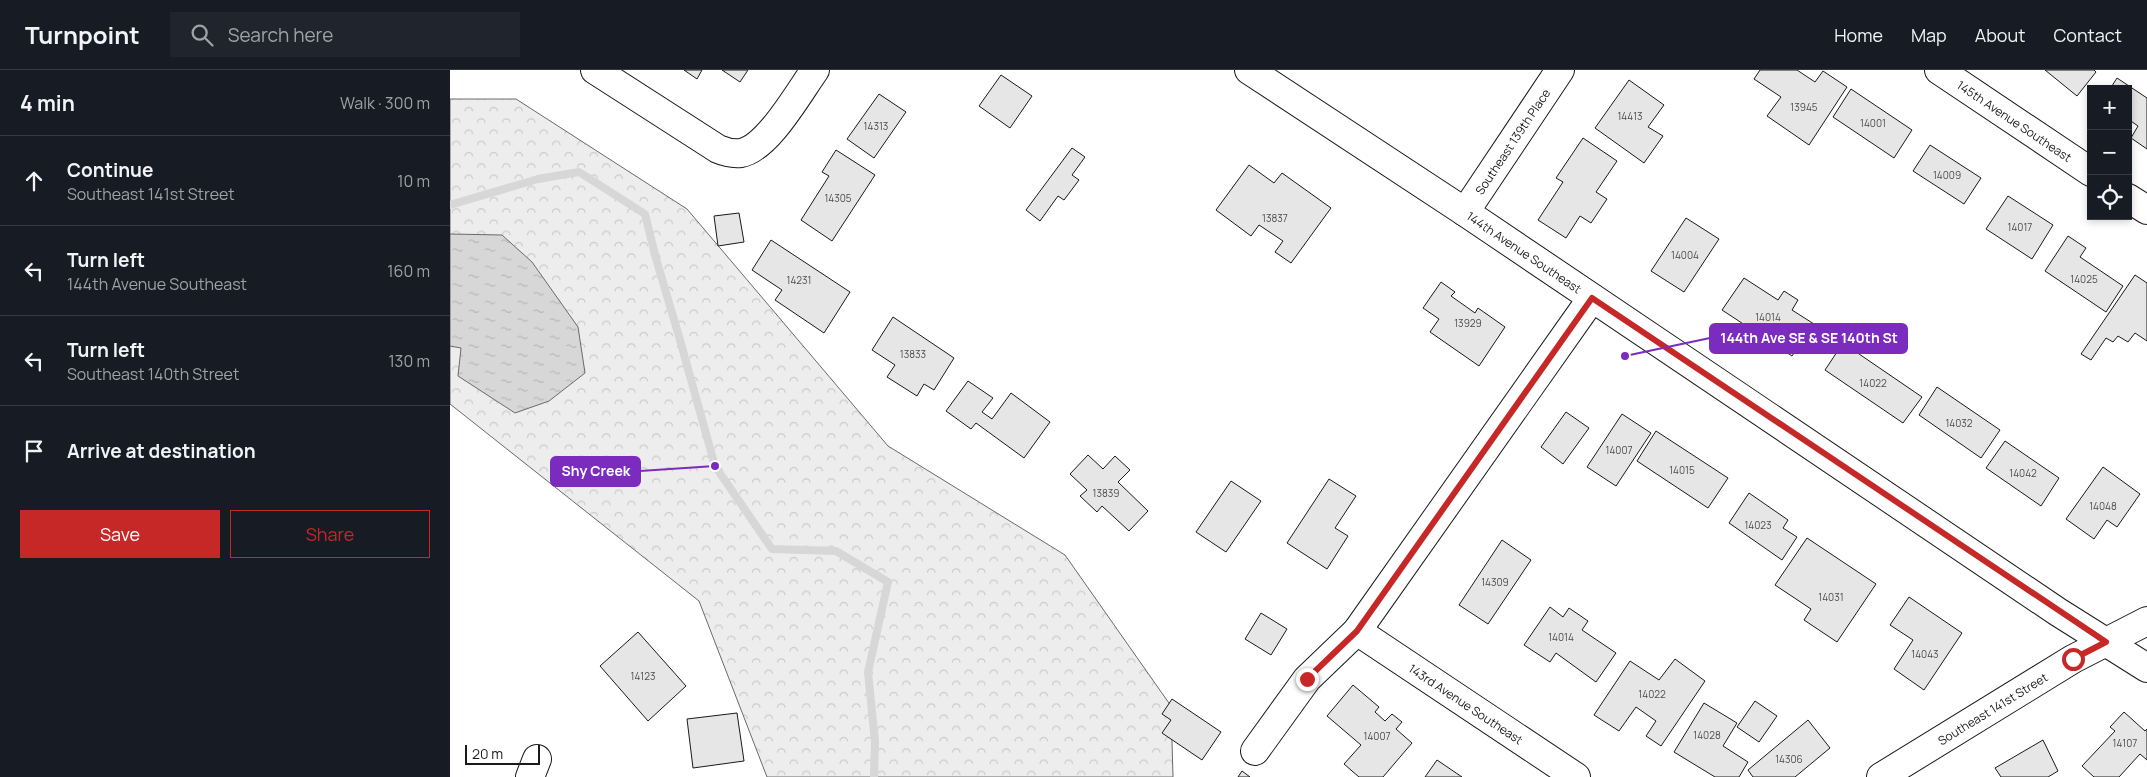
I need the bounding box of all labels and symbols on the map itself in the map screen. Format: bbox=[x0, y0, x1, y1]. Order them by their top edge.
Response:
street label: 145th Avenue Southeast bbox=[1954, 76, 2075, 165]
street label: Southeast 139th Place bbox=[1471, 85, 1554, 198]
house number: 13945 bbox=[1790, 100, 1818, 114]
house number: 14413 bbox=[1617, 109, 1643, 123]
house number: 14001 bbox=[1860, 116, 1886, 130]
house number: 14313 bbox=[864, 119, 888, 133]
house number: 14009 bbox=[1933, 168, 1961, 182]
house number: 14305 bbox=[824, 191, 852, 205]
street label: 144th Avenue Southeast bbox=[1463, 207, 1585, 297]
house number: 13837 bbox=[1262, 211, 1288, 225]
house number: 14017 bbox=[2008, 220, 2032, 234]
house number: 14004 bbox=[1671, 248, 1699, 262]
house number: 14025 bbox=[2070, 272, 2098, 286]
house number: 14231 bbox=[787, 273, 811, 287]
house number: 14014 bbox=[1755, 310, 1781, 324]
house number: 13929 bbox=[1454, 316, 1482, 330]
callout: 144th Ave SE & SE 140th St bbox=[1710, 324, 1907, 353]
text: 144th Ave SE & SE 140th St bbox=[1720, 328, 1898, 347]
house number: 13833 bbox=[900, 347, 926, 361]
house number: 14022 bbox=[1859, 376, 1887, 390]
house number: 14032 bbox=[1945, 416, 1973, 430]
house number: 14007 bbox=[1605, 443, 1633, 457]
callout: Shy Creek bbox=[551, 457, 640, 486]
text: Shy Creek bbox=[562, 461, 631, 480]
house number: 14015 bbox=[1669, 463, 1695, 477]
house number: 14042 bbox=[2009, 466, 2037, 480]
house number: 13839 bbox=[1093, 486, 1119, 500]
house number: 14048 bbox=[2089, 499, 2117, 513]
house number: 14023 bbox=[1744, 518, 1772, 532]
house number: 14309 bbox=[1481, 575, 1509, 589]
house number: 14031 bbox=[1818, 590, 1844, 604]
house number: 14014 bbox=[1548, 630, 1574, 644]
house number: 14043 bbox=[1911, 647, 1939, 661]
route start bbox=[2062, 648, 2085, 671]
street label: 143rd Avenue Southeast bbox=[1406, 659, 1527, 748]
route end bbox=[1296, 668, 1319, 691]
street label: Southeast 141st Street bbox=[1934, 668, 2051, 749]
house number: 14123 bbox=[631, 669, 655, 683]
house number: 14022 bbox=[1638, 687, 1666, 701]
house number: 14028 bbox=[1693, 728, 1721, 742]
house number: 14007 bbox=[1363, 729, 1391, 743]
house number: 14107 bbox=[2113, 736, 2137, 750]
scale bar bbox=[465, 742, 540, 765]
house number: 14306 bbox=[1775, 752, 1803, 766]

